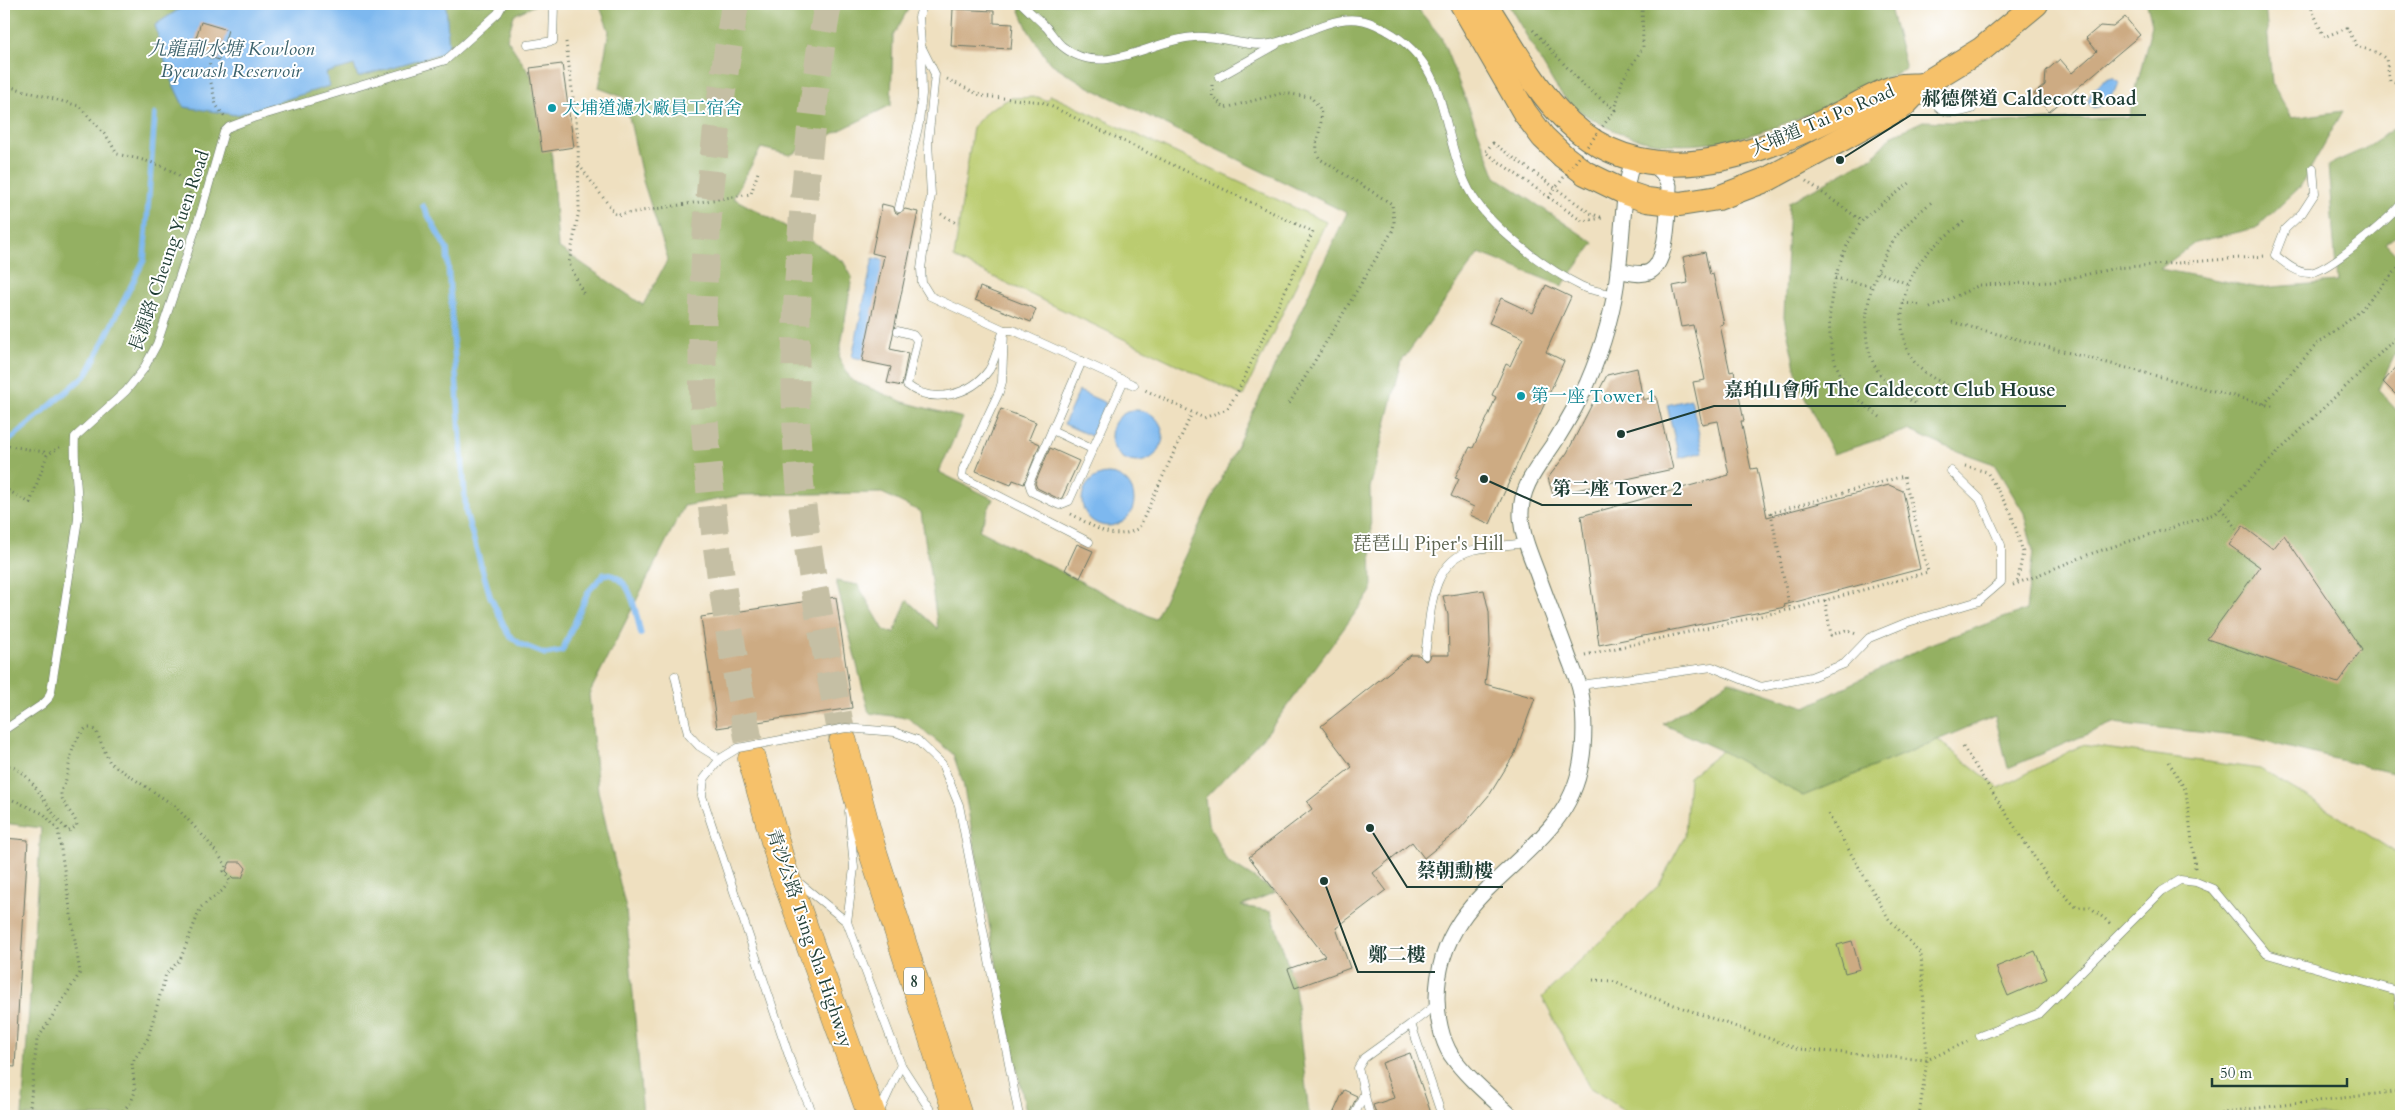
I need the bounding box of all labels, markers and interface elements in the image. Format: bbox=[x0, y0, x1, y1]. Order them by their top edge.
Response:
water label: 九龍副水塘 Kowloon Byewash Reservoir bbox=[147, 36, 315, 84]
street label: 大埔道 Tai Po Road bbox=[1746, 79, 1899, 162]
callout: 郝德傑道 Caldecott Road bbox=[1911, 81, 2146, 115]
text: 郝德傑道 Caldecott Road bbox=[1921, 86, 2137, 112]
place label: 大埔道濾水廠員工宿舍 bbox=[562, 96, 742, 121]
marker: 大埔道濾水廠員工宿舍 bbox=[546, 102, 558, 114]
street label: 長源路 Cheung Yuen Road bbox=[123, 147, 216, 355]
callout: 嘉珀山會所 The Caldecott Club House bbox=[1714, 372, 2066, 406]
text: 嘉珀山會所 The Caldecott Club House bbox=[1724, 377, 2056, 403]
place label: 第一座 Tower 1 bbox=[1531, 384, 1656, 409]
marker: 第一座 Tower 1 bbox=[1515, 390, 1527, 402]
callout: 第二座 Tower 2 bbox=[1542, 471, 1692, 505]
text: 第二座 Tower 2 bbox=[1552, 476, 1682, 502]
district label: 琵琶山 Piper's Hill bbox=[1352, 531, 1504, 557]
street label: 青沙公路 Tsing Sha Highway bbox=[760, 826, 859, 1051]
callout: 蔡朝勳樓 bbox=[1407, 853, 1503, 887]
text: 蔡朝勳樓 bbox=[1417, 858, 1493, 884]
callout: 鄭二樓 bbox=[1358, 938, 1435, 972]
text: 鄭二樓 bbox=[1368, 942, 1426, 968]
road number: 8 bbox=[904, 968, 924, 994]
scale bar bbox=[2212, 1055, 2348, 1087]
text: 50 m bbox=[2220, 1063, 2252, 1083]

